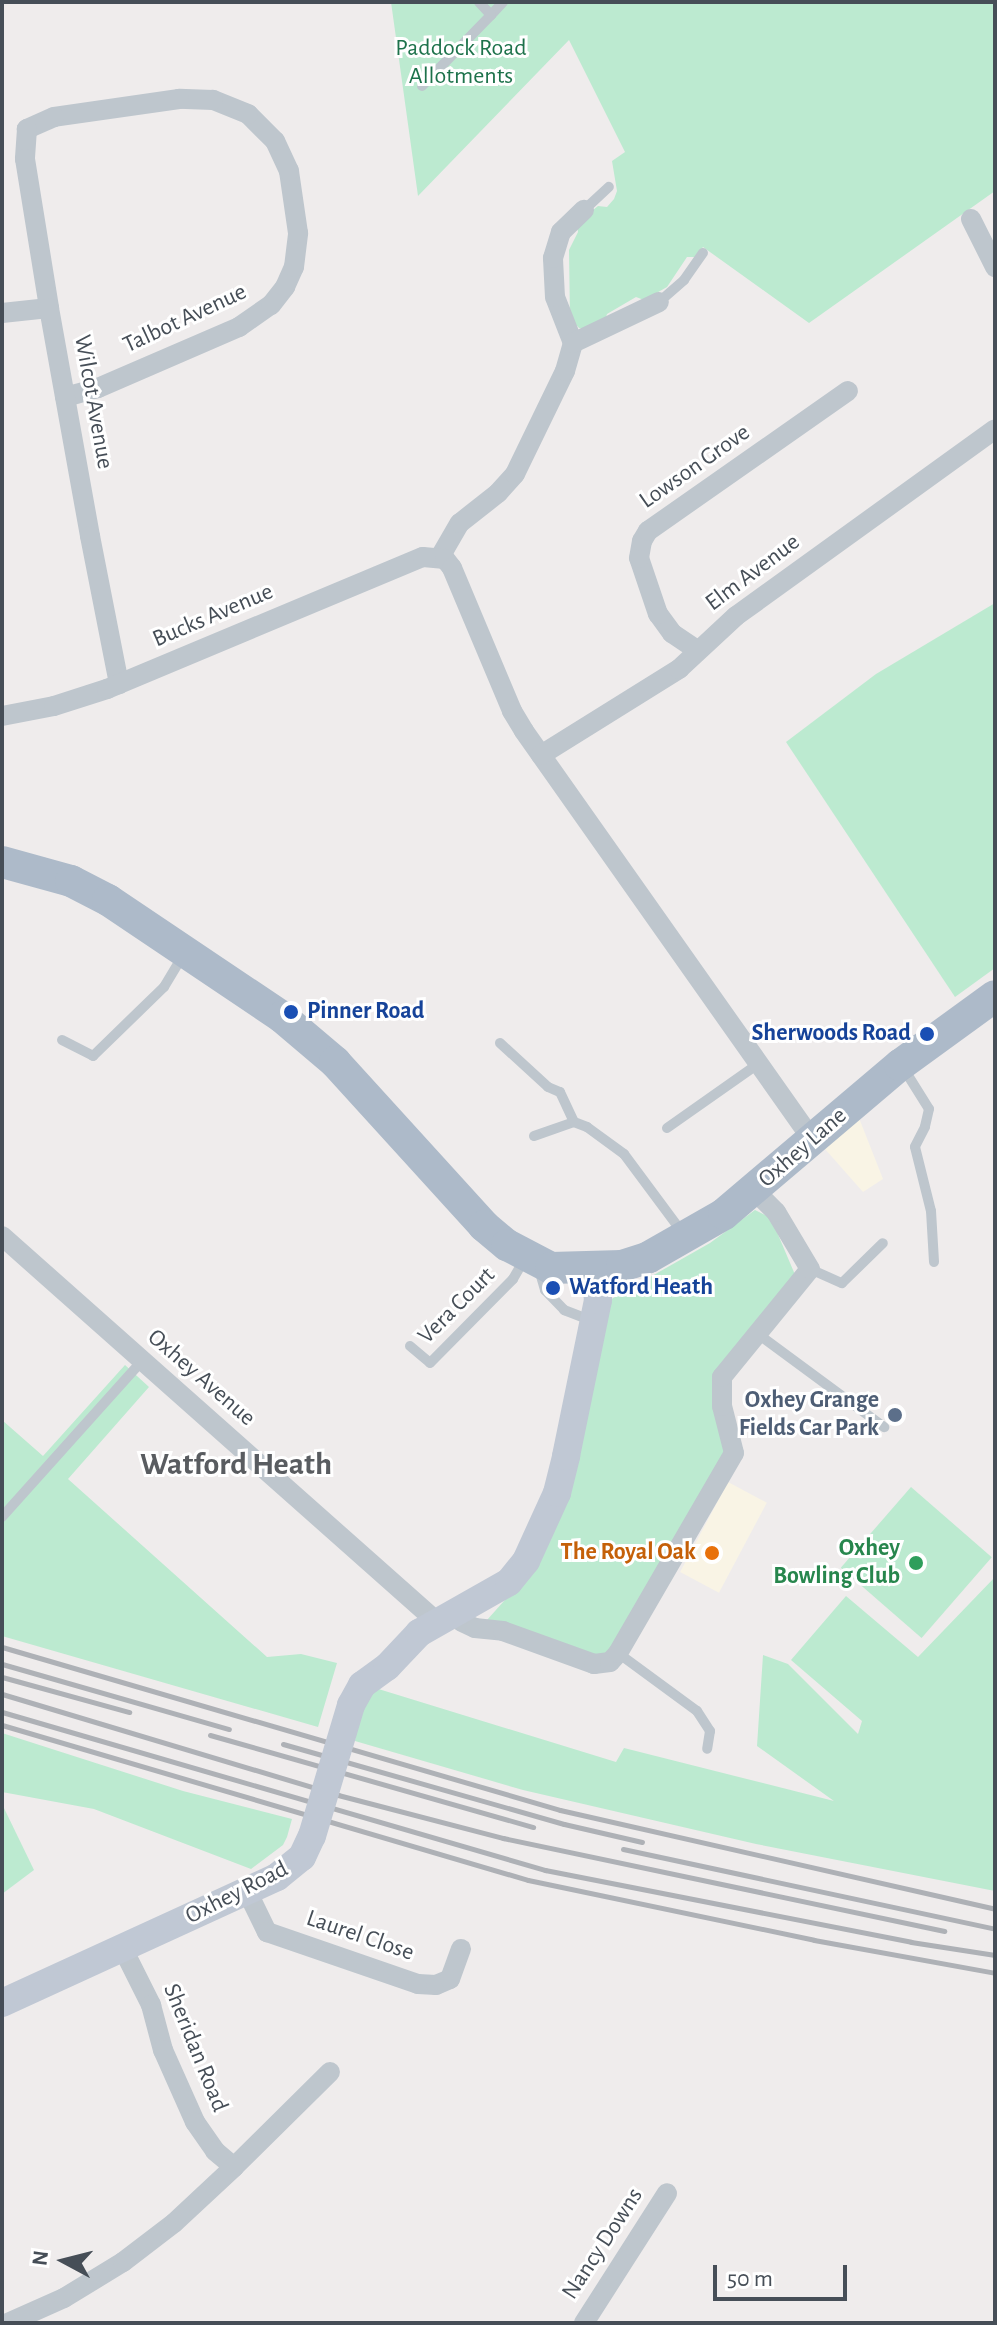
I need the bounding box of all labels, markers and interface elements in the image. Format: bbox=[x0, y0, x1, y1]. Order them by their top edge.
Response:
park label: Paddock Road Allotments bbox=[395, 35, 527, 91]
street label: Talbot Avenue bbox=[119, 278, 251, 360]
street label: Wilcot Avenue bbox=[67, 333, 119, 471]
street label: Lowson Grove bbox=[634, 418, 756, 516]
street label: Elm Avenue bbox=[700, 528, 806, 618]
street label: Bucks Avenue bbox=[148, 578, 278, 654]
place label: Pinner Road bbox=[307, 998, 424, 1026]
marker: Pinner Road bbox=[282, 1003, 300, 1021]
place label: Sherwoods Road bbox=[752, 1020, 911, 1048]
marker: Sherwoods Road bbox=[918, 1025, 936, 1043]
street label: Oxhey Lane bbox=[753, 1102, 853, 1194]
street label: Vera Court bbox=[412, 1261, 502, 1351]
place label: Watford Heath bbox=[569, 1274, 713, 1302]
marker: Watford Heath bbox=[544, 1279, 562, 1297]
street label: Oxhey Avenue bbox=[141, 1323, 261, 1433]
place label: Oxhey Grange Fields Car Park bbox=[739, 1387, 879, 1443]
marker: Oxhey Grange Fields Car Park bbox=[886, 1406, 904, 1424]
district label: Watford Heath bbox=[140, 1445, 332, 1483]
place label: Oxhey Bowling Club bbox=[773, 1535, 900, 1591]
place label: The Royal Oak bbox=[560, 1539, 696, 1567]
marker: The Royal Oak bbox=[703, 1544, 721, 1562]
marker: Oxhey Bowling Club bbox=[907, 1554, 925, 1572]
street label: Oxhey Road bbox=[181, 1855, 293, 1931]
street label: Laurel Close bbox=[302, 1904, 418, 1968]
street label: Sheridan Road bbox=[156, 1980, 234, 2116]
street label: Nancy Downs bbox=[556, 2183, 650, 2305]
north arrow bbox=[24, 2221, 104, 2301]
text: N bbox=[28, 2249, 52, 2267]
scale bar bbox=[717, 2249, 851, 2299]
text: 50 m bbox=[727, 2267, 773, 2291]

